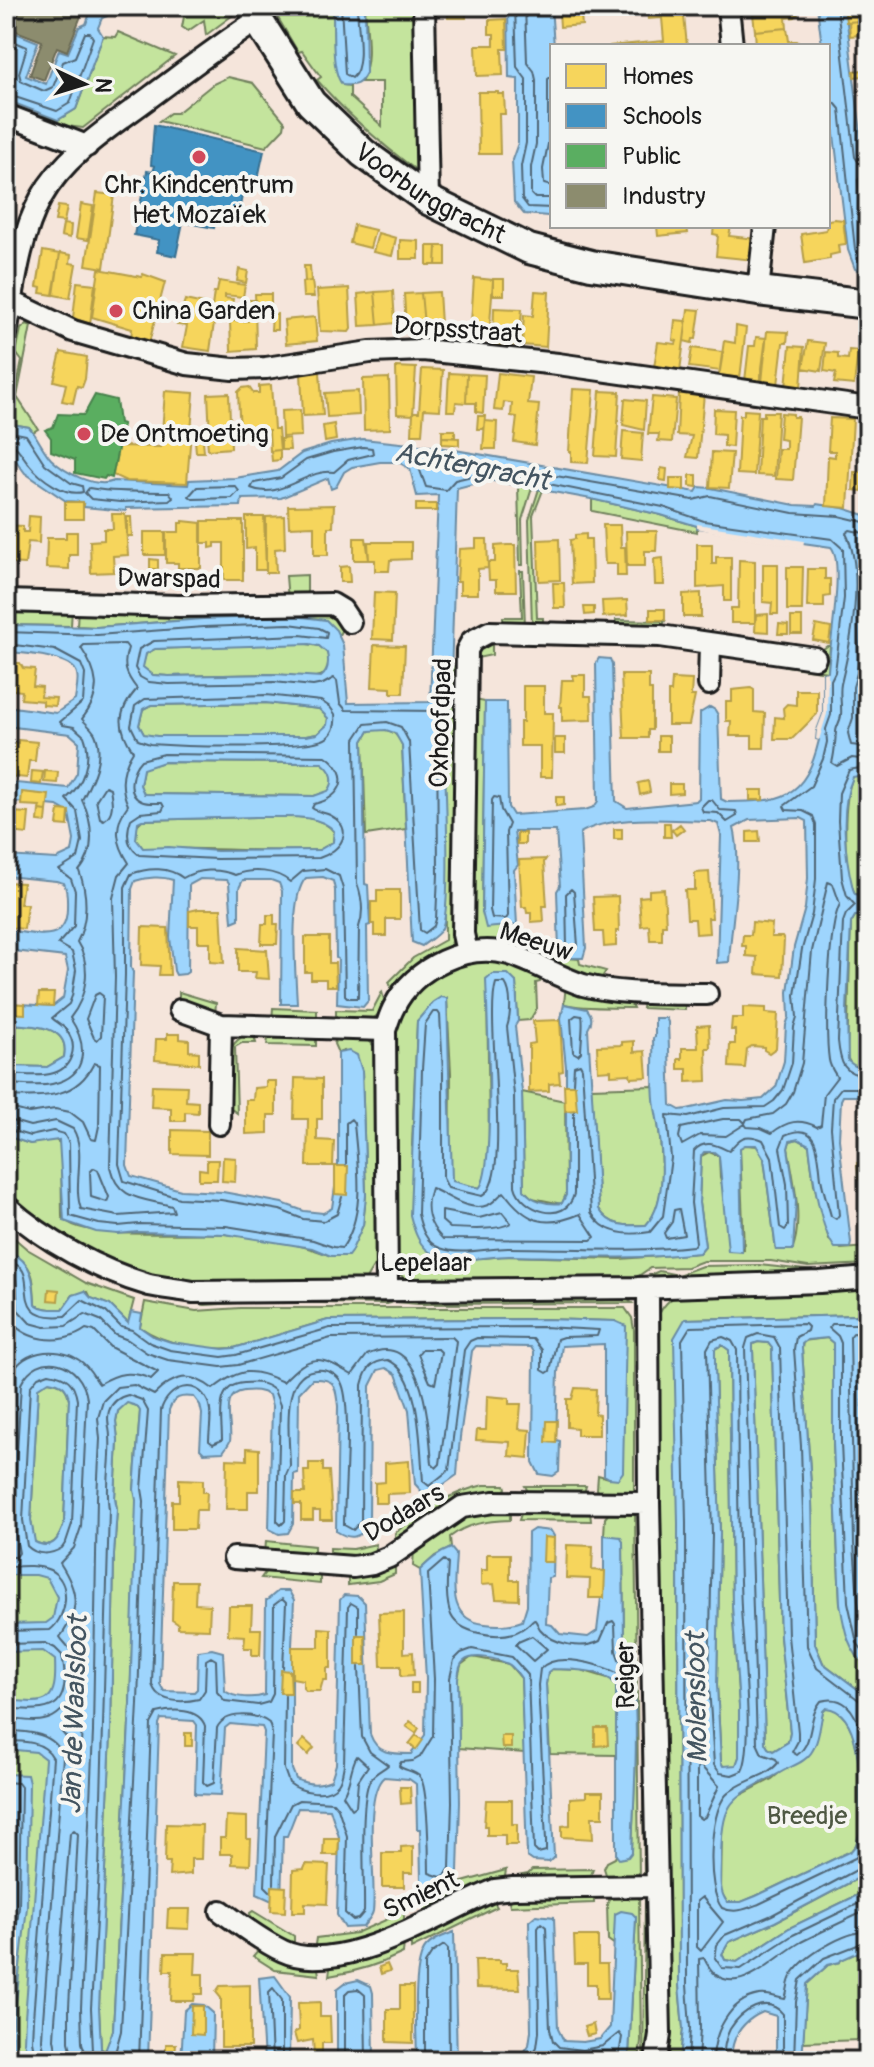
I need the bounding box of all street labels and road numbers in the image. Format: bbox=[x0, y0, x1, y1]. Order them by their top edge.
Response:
street label: Voorburggracht bbox=[348, 136, 511, 251]
street label: Dorpsstraat bbox=[393, 310, 524, 350]
street label: Dwarspad bbox=[117, 562, 221, 596]
street label: Oxhoofdpad bbox=[423, 657, 459, 789]
street label: Meeuw bbox=[495, 915, 577, 969]
street label: Lepelaar bbox=[380, 1247, 473, 1279]
street label: Dodaars bbox=[358, 1476, 450, 1549]
street label: Reiger bbox=[609, 1640, 643, 1709]
street label: Smient bbox=[378, 1863, 465, 1926]

